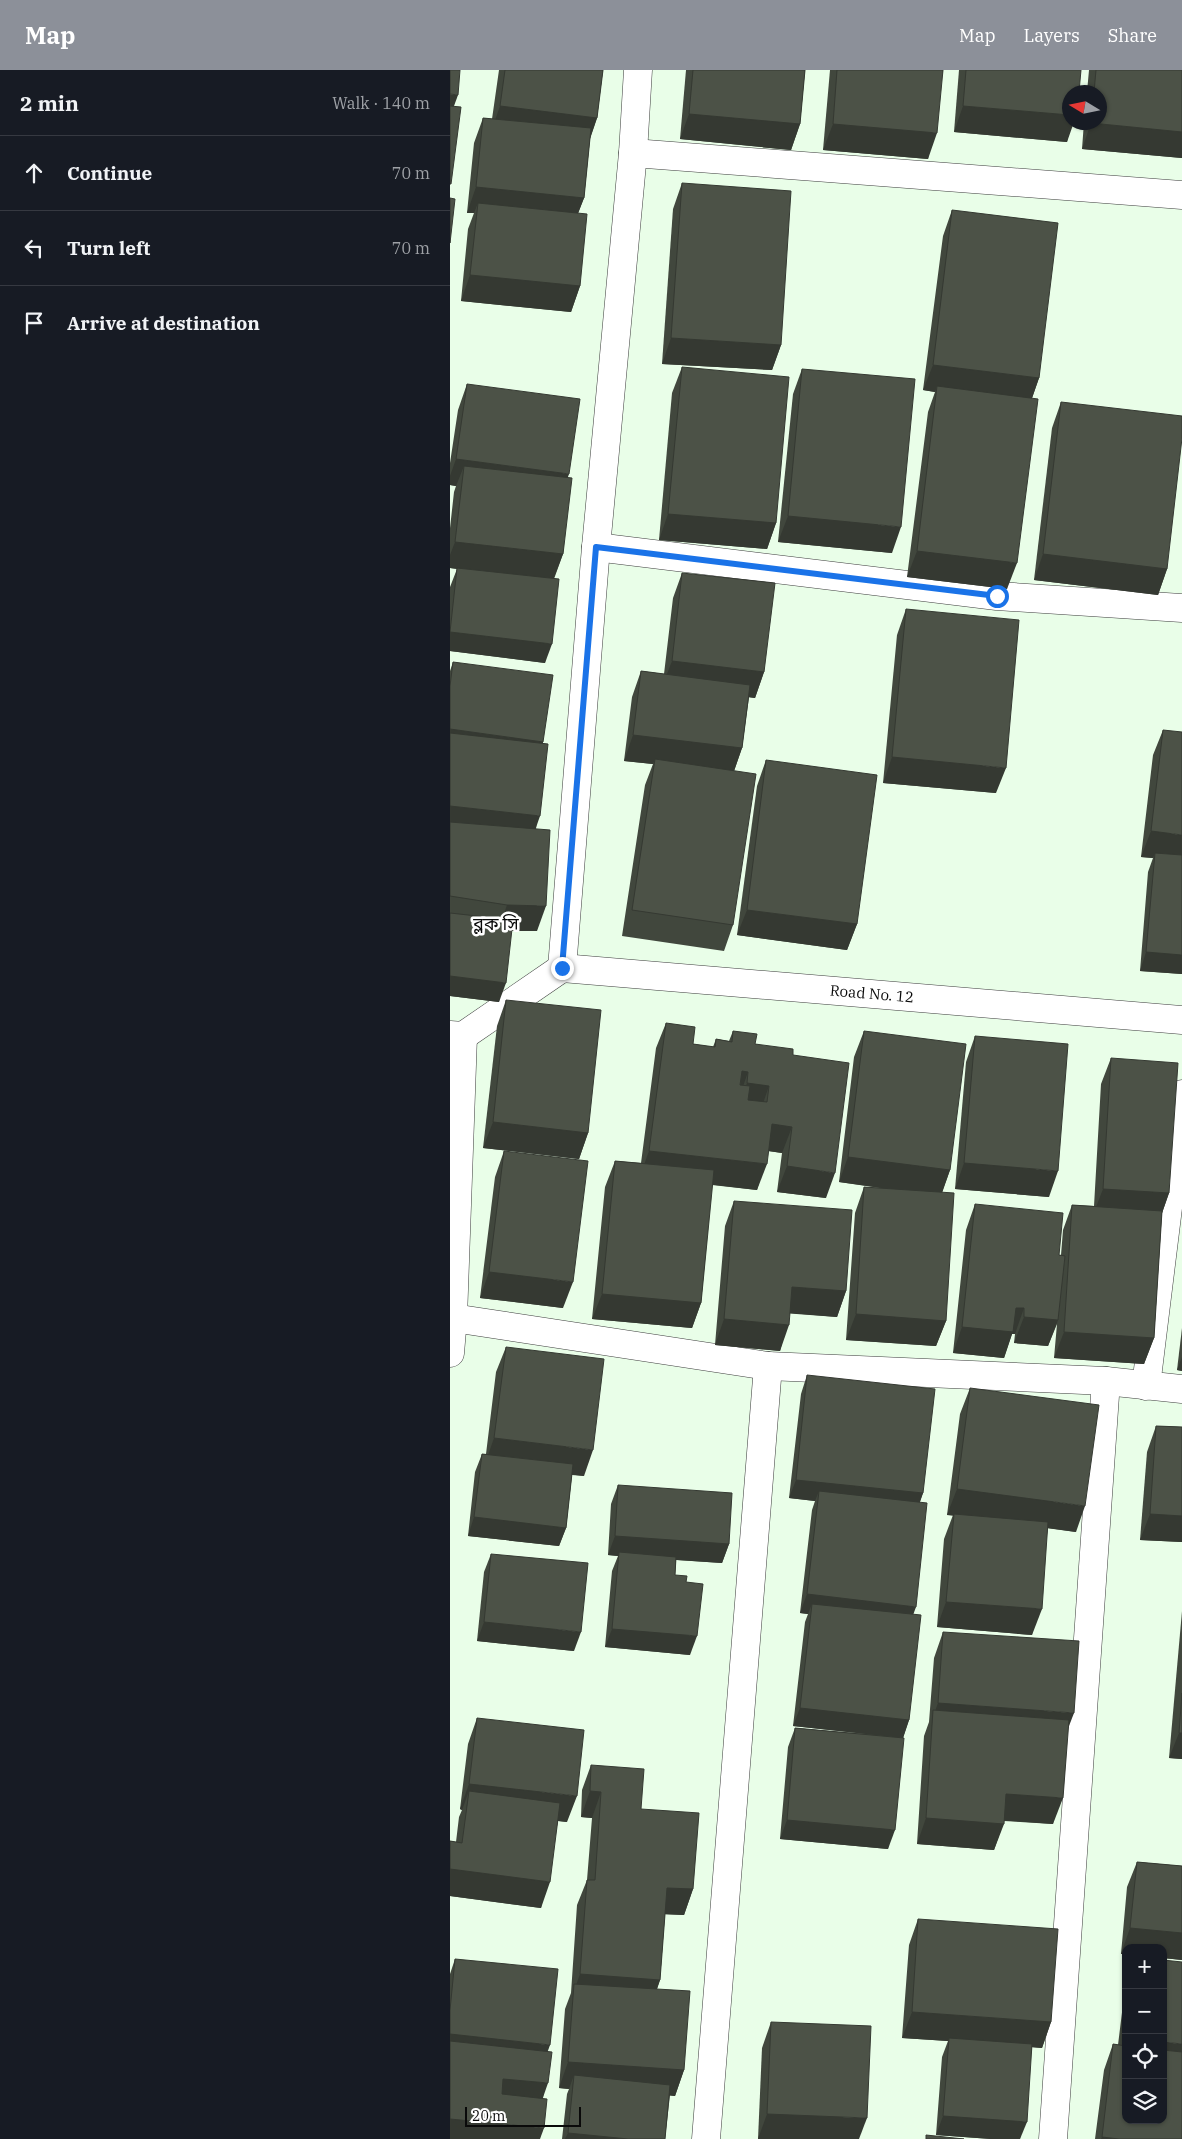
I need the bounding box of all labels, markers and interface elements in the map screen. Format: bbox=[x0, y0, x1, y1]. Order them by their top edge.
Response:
text: Map bbox=[25, 19, 75, 51]
text: Map bbox=[959, 24, 996, 47]
text: Layers bbox=[1024, 24, 1080, 47]
text: Share bbox=[1108, 24, 1157, 47]
north arrow bbox=[1062, 85, 1107, 130]
text: 2 min bbox=[20, 89, 79, 117]
text: Walk · 140 m bbox=[332, 93, 430, 113]
icon: ahead bbox=[20, 159, 48, 187]
text: Continue bbox=[67, 161, 152, 185]
text: 70 m bbox=[392, 163, 430, 183]
icon: left bbox=[20, 234, 48, 262]
text: Turn left bbox=[67, 236, 150, 260]
text: 70 m bbox=[392, 238, 430, 258]
icon: arrive bbox=[20, 309, 48, 337]
text: Arrive at destination bbox=[67, 311, 260, 335]
route start bbox=[986, 585, 1009, 608]
district label: ব্লক সি bbox=[472, 912, 519, 935]
route end bbox=[551, 957, 574, 980]
street label: Road No. 12 bbox=[829, 980, 915, 1006]
map controls bbox=[1122, 1944, 1167, 2124]
button: + bbox=[1122, 1944, 1167, 1989]
button: − bbox=[1122, 1989, 1167, 2034]
button: locate bbox=[1122, 2034, 1167, 2079]
button: layers bbox=[1122, 2079, 1167, 2124]
scale bar bbox=[465, 2104, 581, 2127]
text: 20 m bbox=[472, 2107, 505, 2125]

